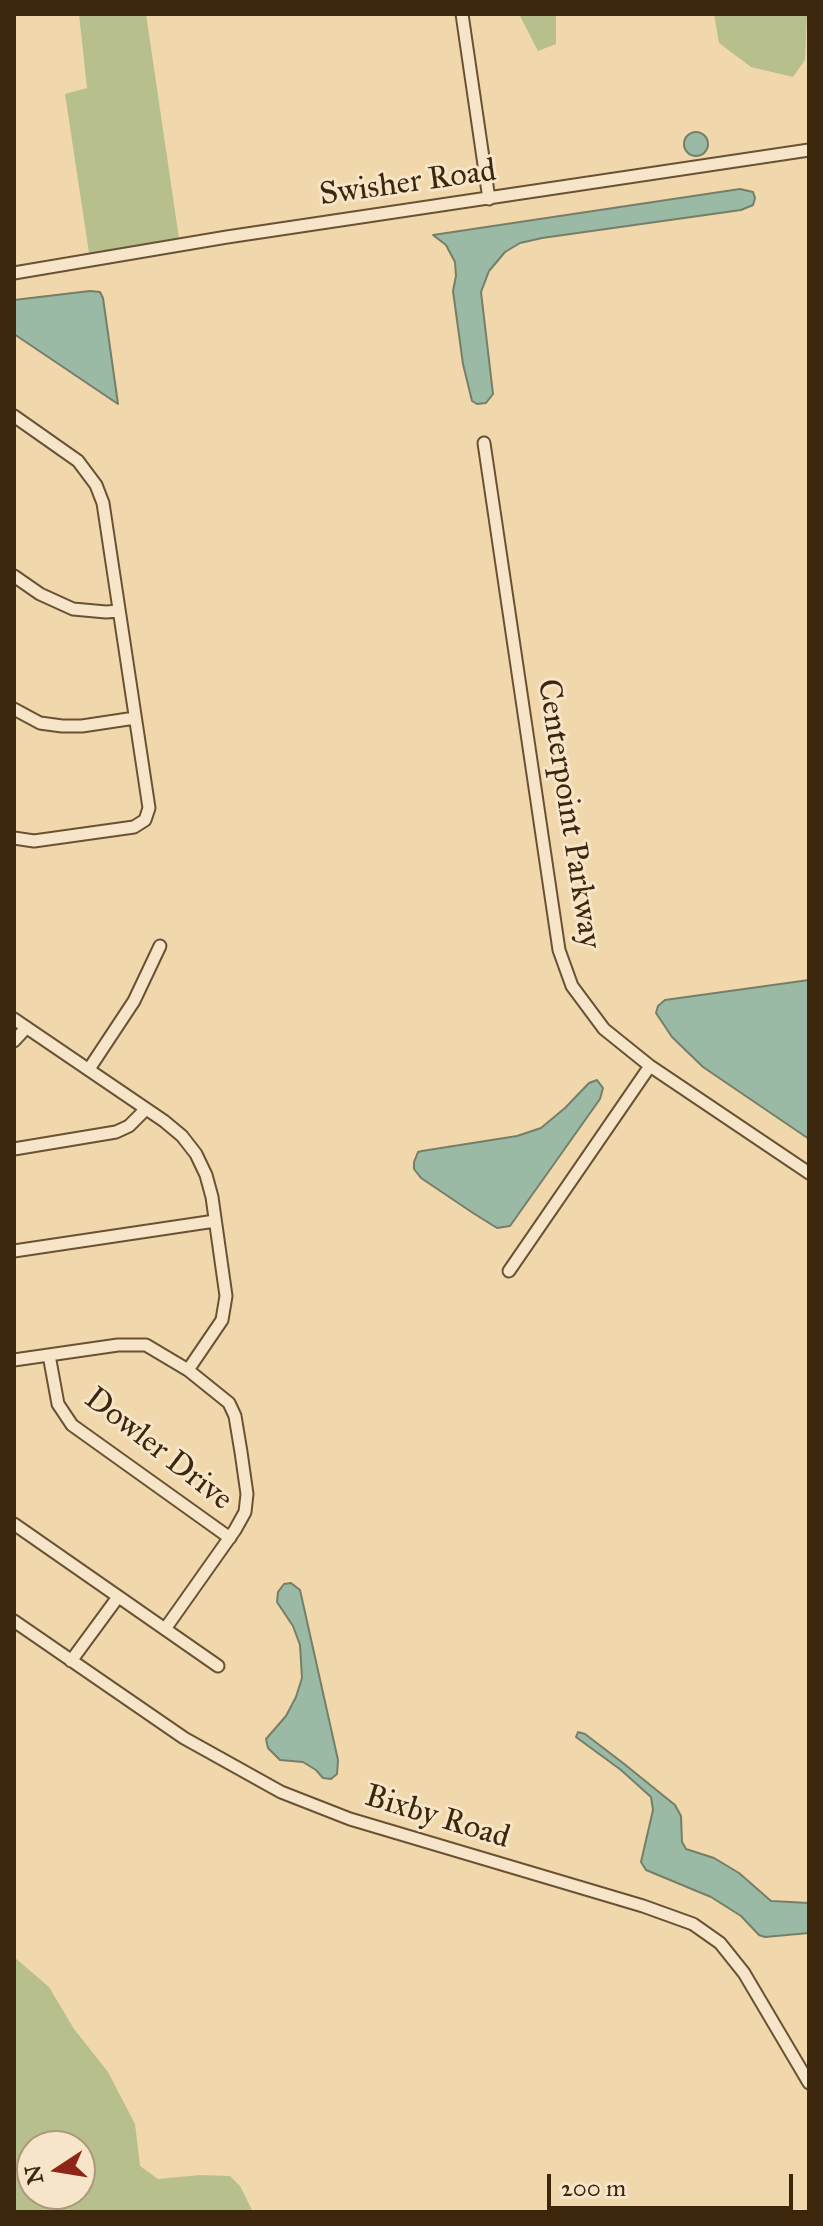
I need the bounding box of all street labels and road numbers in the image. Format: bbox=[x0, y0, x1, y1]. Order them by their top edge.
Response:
street label: Swisher Road bbox=[317, 153, 499, 215]
street label: Centerpoint Parkway bbox=[528, 676, 608, 952]
street label: Dowler Drive bbox=[76, 1380, 240, 1520]
street label: Bixby Road bbox=[360, 1778, 514, 1858]

